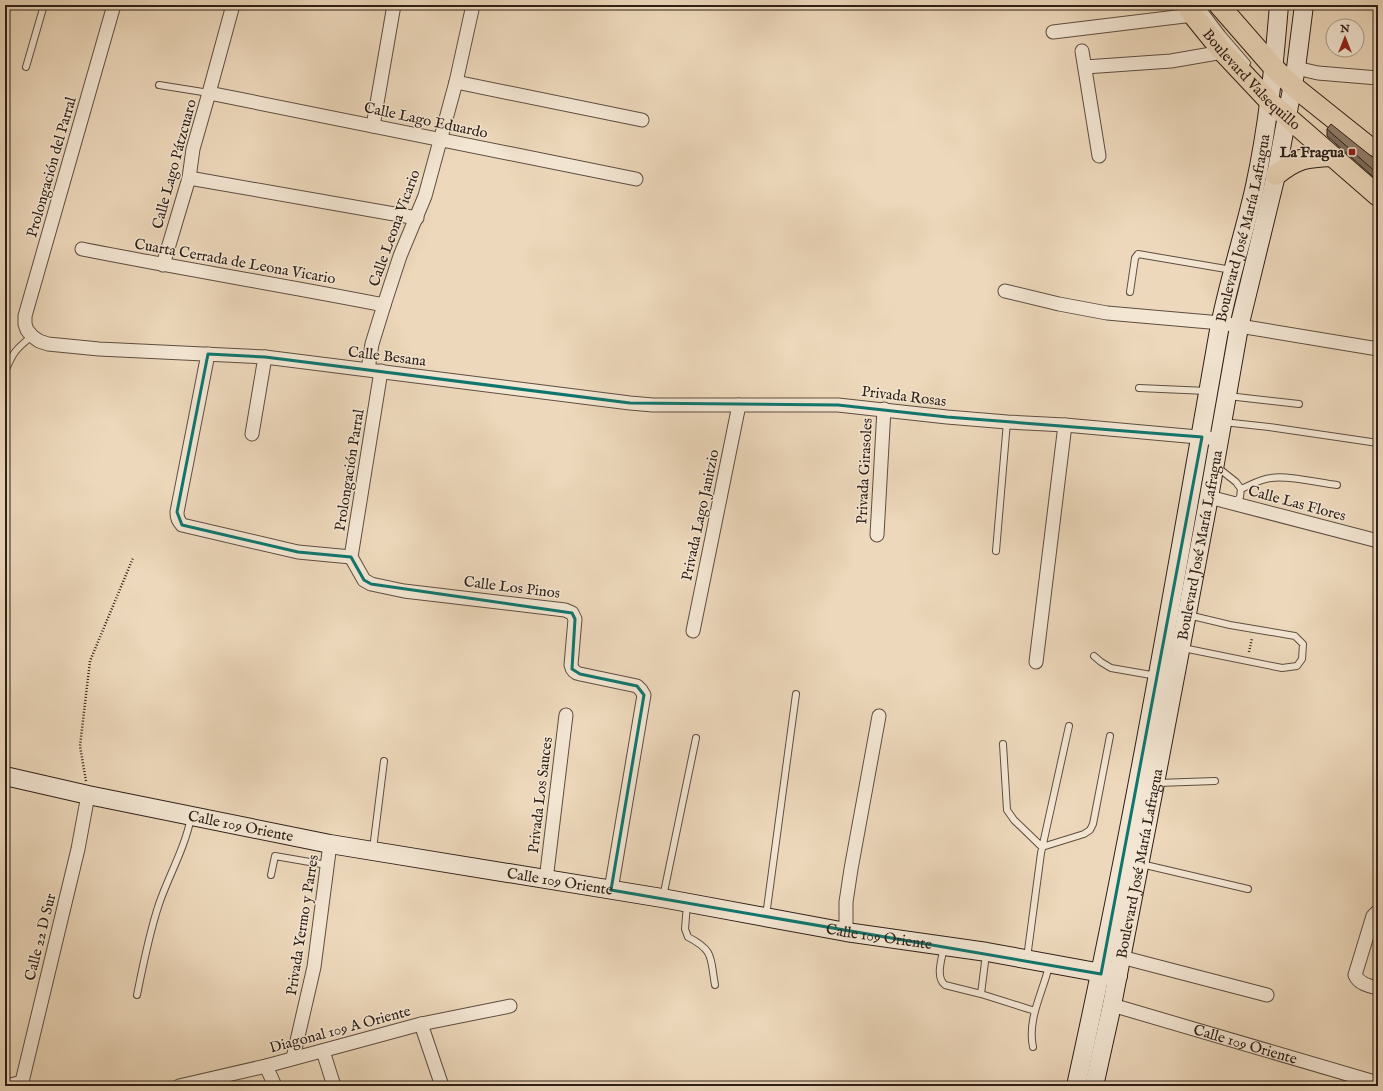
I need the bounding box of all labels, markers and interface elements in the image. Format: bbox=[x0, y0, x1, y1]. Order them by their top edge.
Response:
north arrow bbox=[1325, 18, 1365, 58]
text: N bbox=[1339, 22, 1350, 36]
street label: Boulevard Valsequillo bbox=[1198, 25, 1305, 134]
street label: Prolongación del Parral bbox=[22, 94, 81, 240]
street label: Calle Lago Pátzcuaro bbox=[148, 97, 201, 231]
street label: Calle Lago Eduardo bbox=[362, 98, 490, 143]
street label: Boulevard José María Lafragua bbox=[1212, 132, 1275, 324]
place label: La Fragua bbox=[1280, 143, 1345, 162]
marker: La Fragua bbox=[1347, 147, 1357, 157]
street label: Calle Leona Vicario bbox=[364, 167, 424, 289]
street label: Cuarta Cerrada de Leona Vicario bbox=[133, 234, 337, 289]
street label: Calle Besana bbox=[347, 342, 428, 371]
street label: Privada Rosas bbox=[860, 382, 947, 411]
street label: Prolongación Parral bbox=[330, 407, 369, 532]
street label: Privada Girasoles bbox=[852, 417, 877, 525]
street label: Privada Lago Janitzio bbox=[677, 448, 724, 583]
street label: Boulevard José María Lafragua bbox=[1173, 448, 1227, 642]
street label: Calle Las Flores bbox=[1246, 481, 1348, 526]
street label: Calle Los Pinos bbox=[463, 572, 561, 603]
street label: Privada Los Sauces bbox=[524, 736, 557, 854]
street label: Boulevard José María Lafragua bbox=[1112, 767, 1168, 960]
street label: Calle 109 Oriente bbox=[186, 806, 295, 846]
street label: Privada Yermo y Parres bbox=[282, 853, 323, 997]
street label: Calle 109 Oriente bbox=[505, 864, 614, 900]
street label: Calle 22 D Sur bbox=[20, 891, 61, 983]
street label: Calle 109 Oriente bbox=[824, 920, 934, 954]
street label: Diagonal 109 A Oriente bbox=[267, 1001, 413, 1057]
street label: Calle 109 Oriente bbox=[1191, 1020, 1299, 1069]

